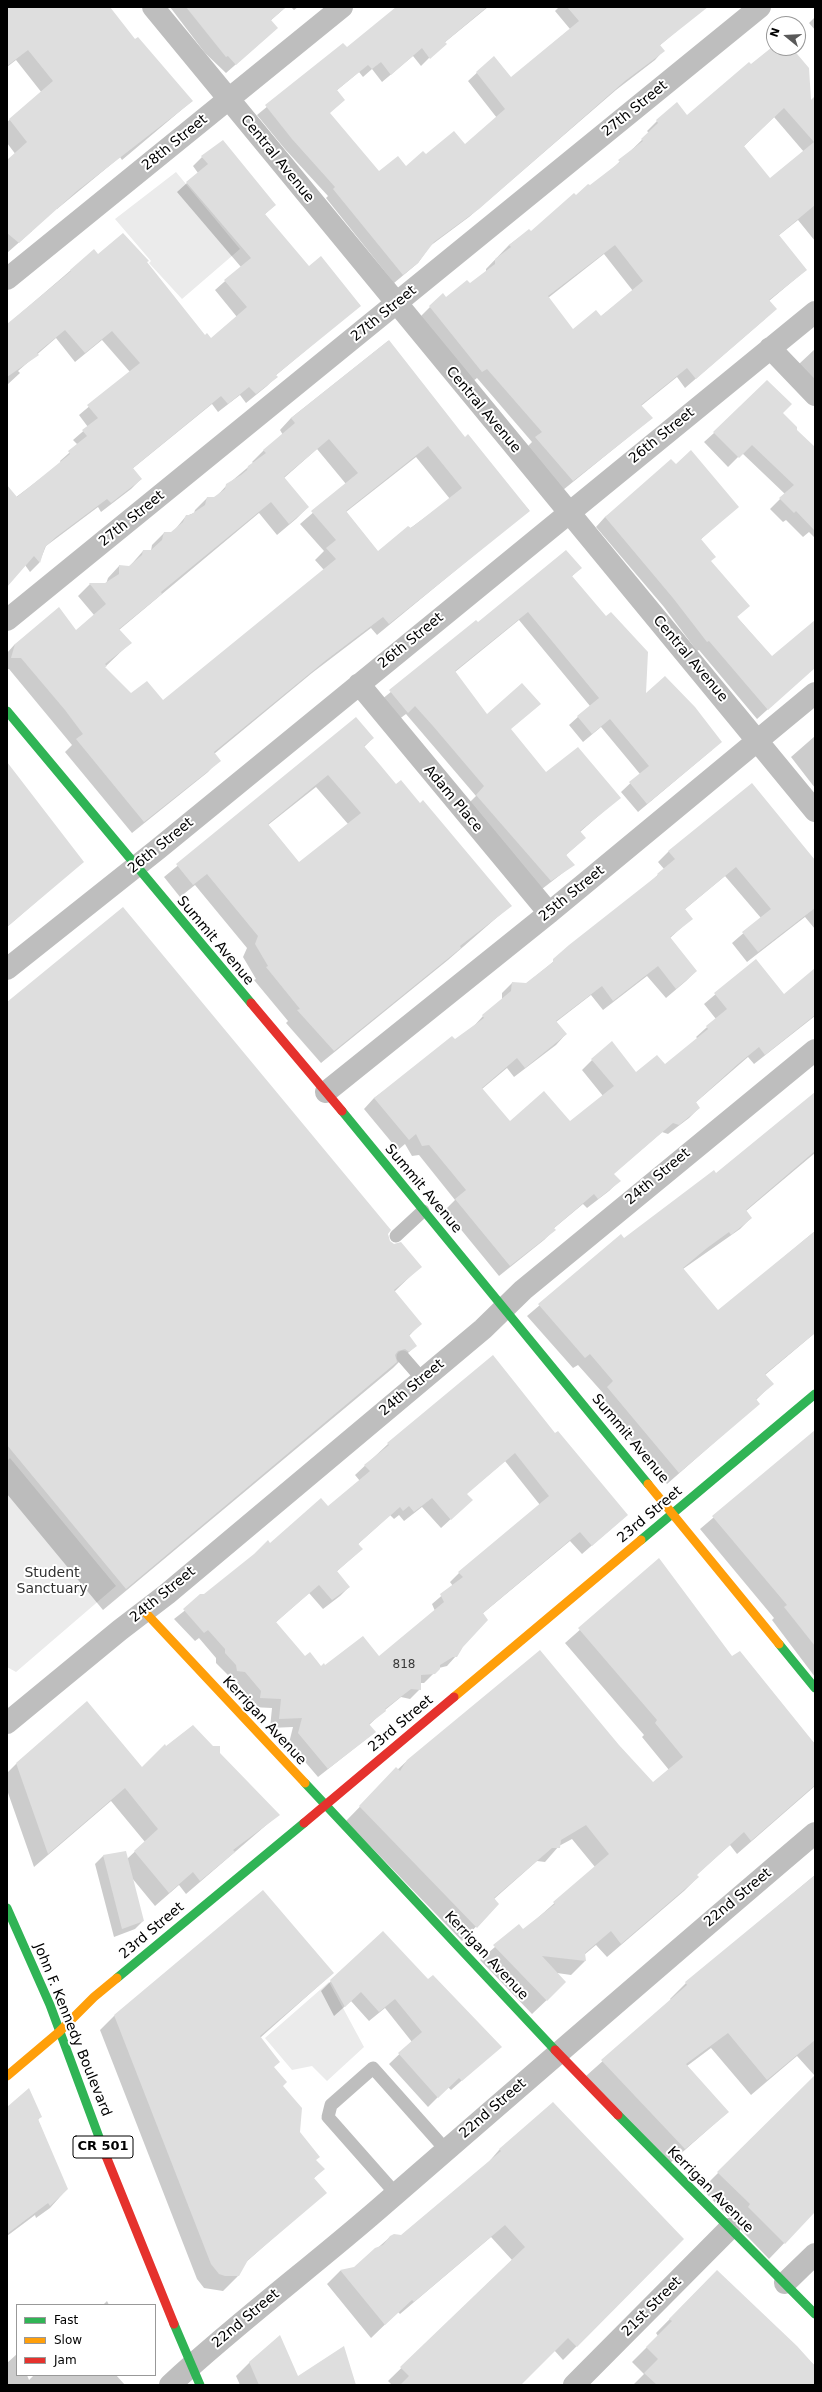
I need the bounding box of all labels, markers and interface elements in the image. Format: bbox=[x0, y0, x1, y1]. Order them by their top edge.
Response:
north arrow bbox=[766, 16, 806, 56]
text: N bbox=[767, 26, 783, 39]
street label: 27th Street bbox=[599, 78, 671, 140]
street label: 28th Street bbox=[139, 112, 211, 174]
street label: Central Avenue bbox=[237, 112, 317, 206]
street label: 27th Street bbox=[348, 283, 420, 345]
street label: Central Avenue bbox=[442, 363, 524, 457]
street label: 26th Street bbox=[626, 405, 698, 467]
street label: 27th Street bbox=[96, 488, 168, 550]
street label: 26th Street bbox=[375, 610, 447, 672]
street label: Central Avenue bbox=[649, 612, 731, 706]
street label: Adam Place bbox=[420, 762, 486, 836]
street label: 26th Street bbox=[125, 815, 197, 877]
street label: 25th Street bbox=[536, 863, 608, 925]
street label: Summit Avenue bbox=[173, 893, 257, 989]
street label: Summit Avenue bbox=[381, 1141, 465, 1237]
street label: 24th Street bbox=[622, 1145, 694, 1209]
street label: 24th Street bbox=[376, 1356, 448, 1420]
street label: Summit Avenue bbox=[588, 1391, 672, 1487]
street label: 23rd Street bbox=[614, 1483, 686, 1547]
street label: 24th Street bbox=[127, 1564, 199, 1626]
park label: Student Sanctuary bbox=[16, 1565, 88, 1598]
house number: 818 bbox=[393, 1658, 415, 1672]
street label: Kerrigan Avenue bbox=[219, 1673, 309, 1769]
street label: 23rd Street bbox=[365, 1692, 437, 1756]
street label: 22nd Street bbox=[701, 1865, 775, 1931]
street label: 23rd Street bbox=[116, 1899, 188, 1963]
street label: Kerrigan Avenue bbox=[441, 1908, 531, 2004]
street label: John F. Kennedy Boulevard bbox=[29, 1941, 115, 2119]
street label: 22nd Street bbox=[456, 2076, 530, 2142]
road number: CR 501 bbox=[73, 2136, 133, 2158]
street label: Kerrigan Avenue bbox=[663, 2143, 757, 2237]
street label: 21st Street bbox=[619, 2274, 685, 2340]
street label: 22nd Street bbox=[209, 2286, 283, 2352]
legend bbox=[16, 2304, 156, 2376]
text: Fast bbox=[54, 2313, 78, 2327]
text: Slow bbox=[54, 2333, 82, 2347]
text: Jam bbox=[54, 2353, 77, 2367]

